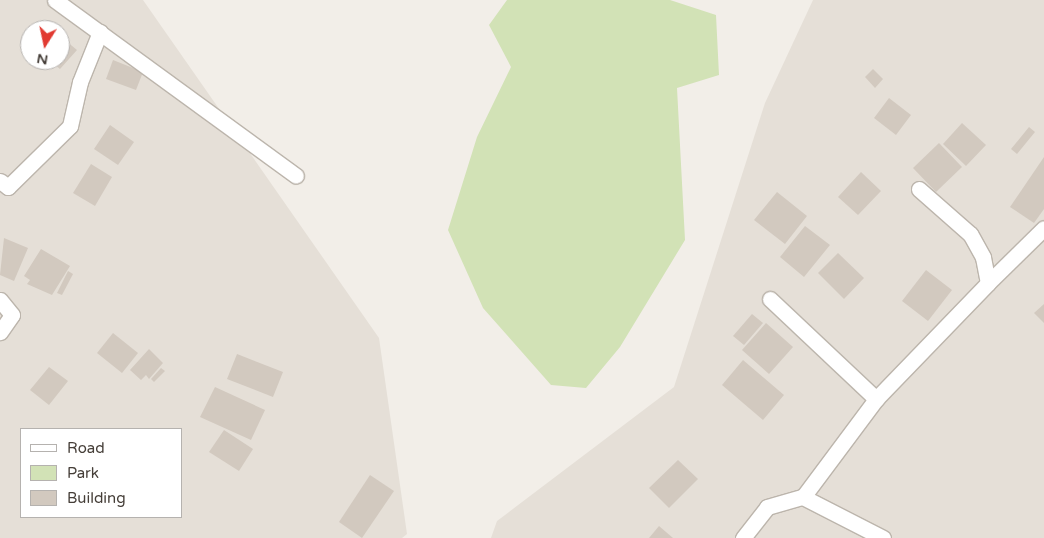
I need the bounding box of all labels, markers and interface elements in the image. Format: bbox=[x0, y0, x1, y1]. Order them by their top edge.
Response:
north arrow bbox=[20, 20, 70, 70]
text: N bbox=[35, 50, 49, 69]
legend bbox=[20, 428, 182, 518]
text: Road bbox=[67, 439, 105, 457]
text: Park bbox=[67, 464, 99, 482]
text: Building bbox=[67, 489, 126, 507]

